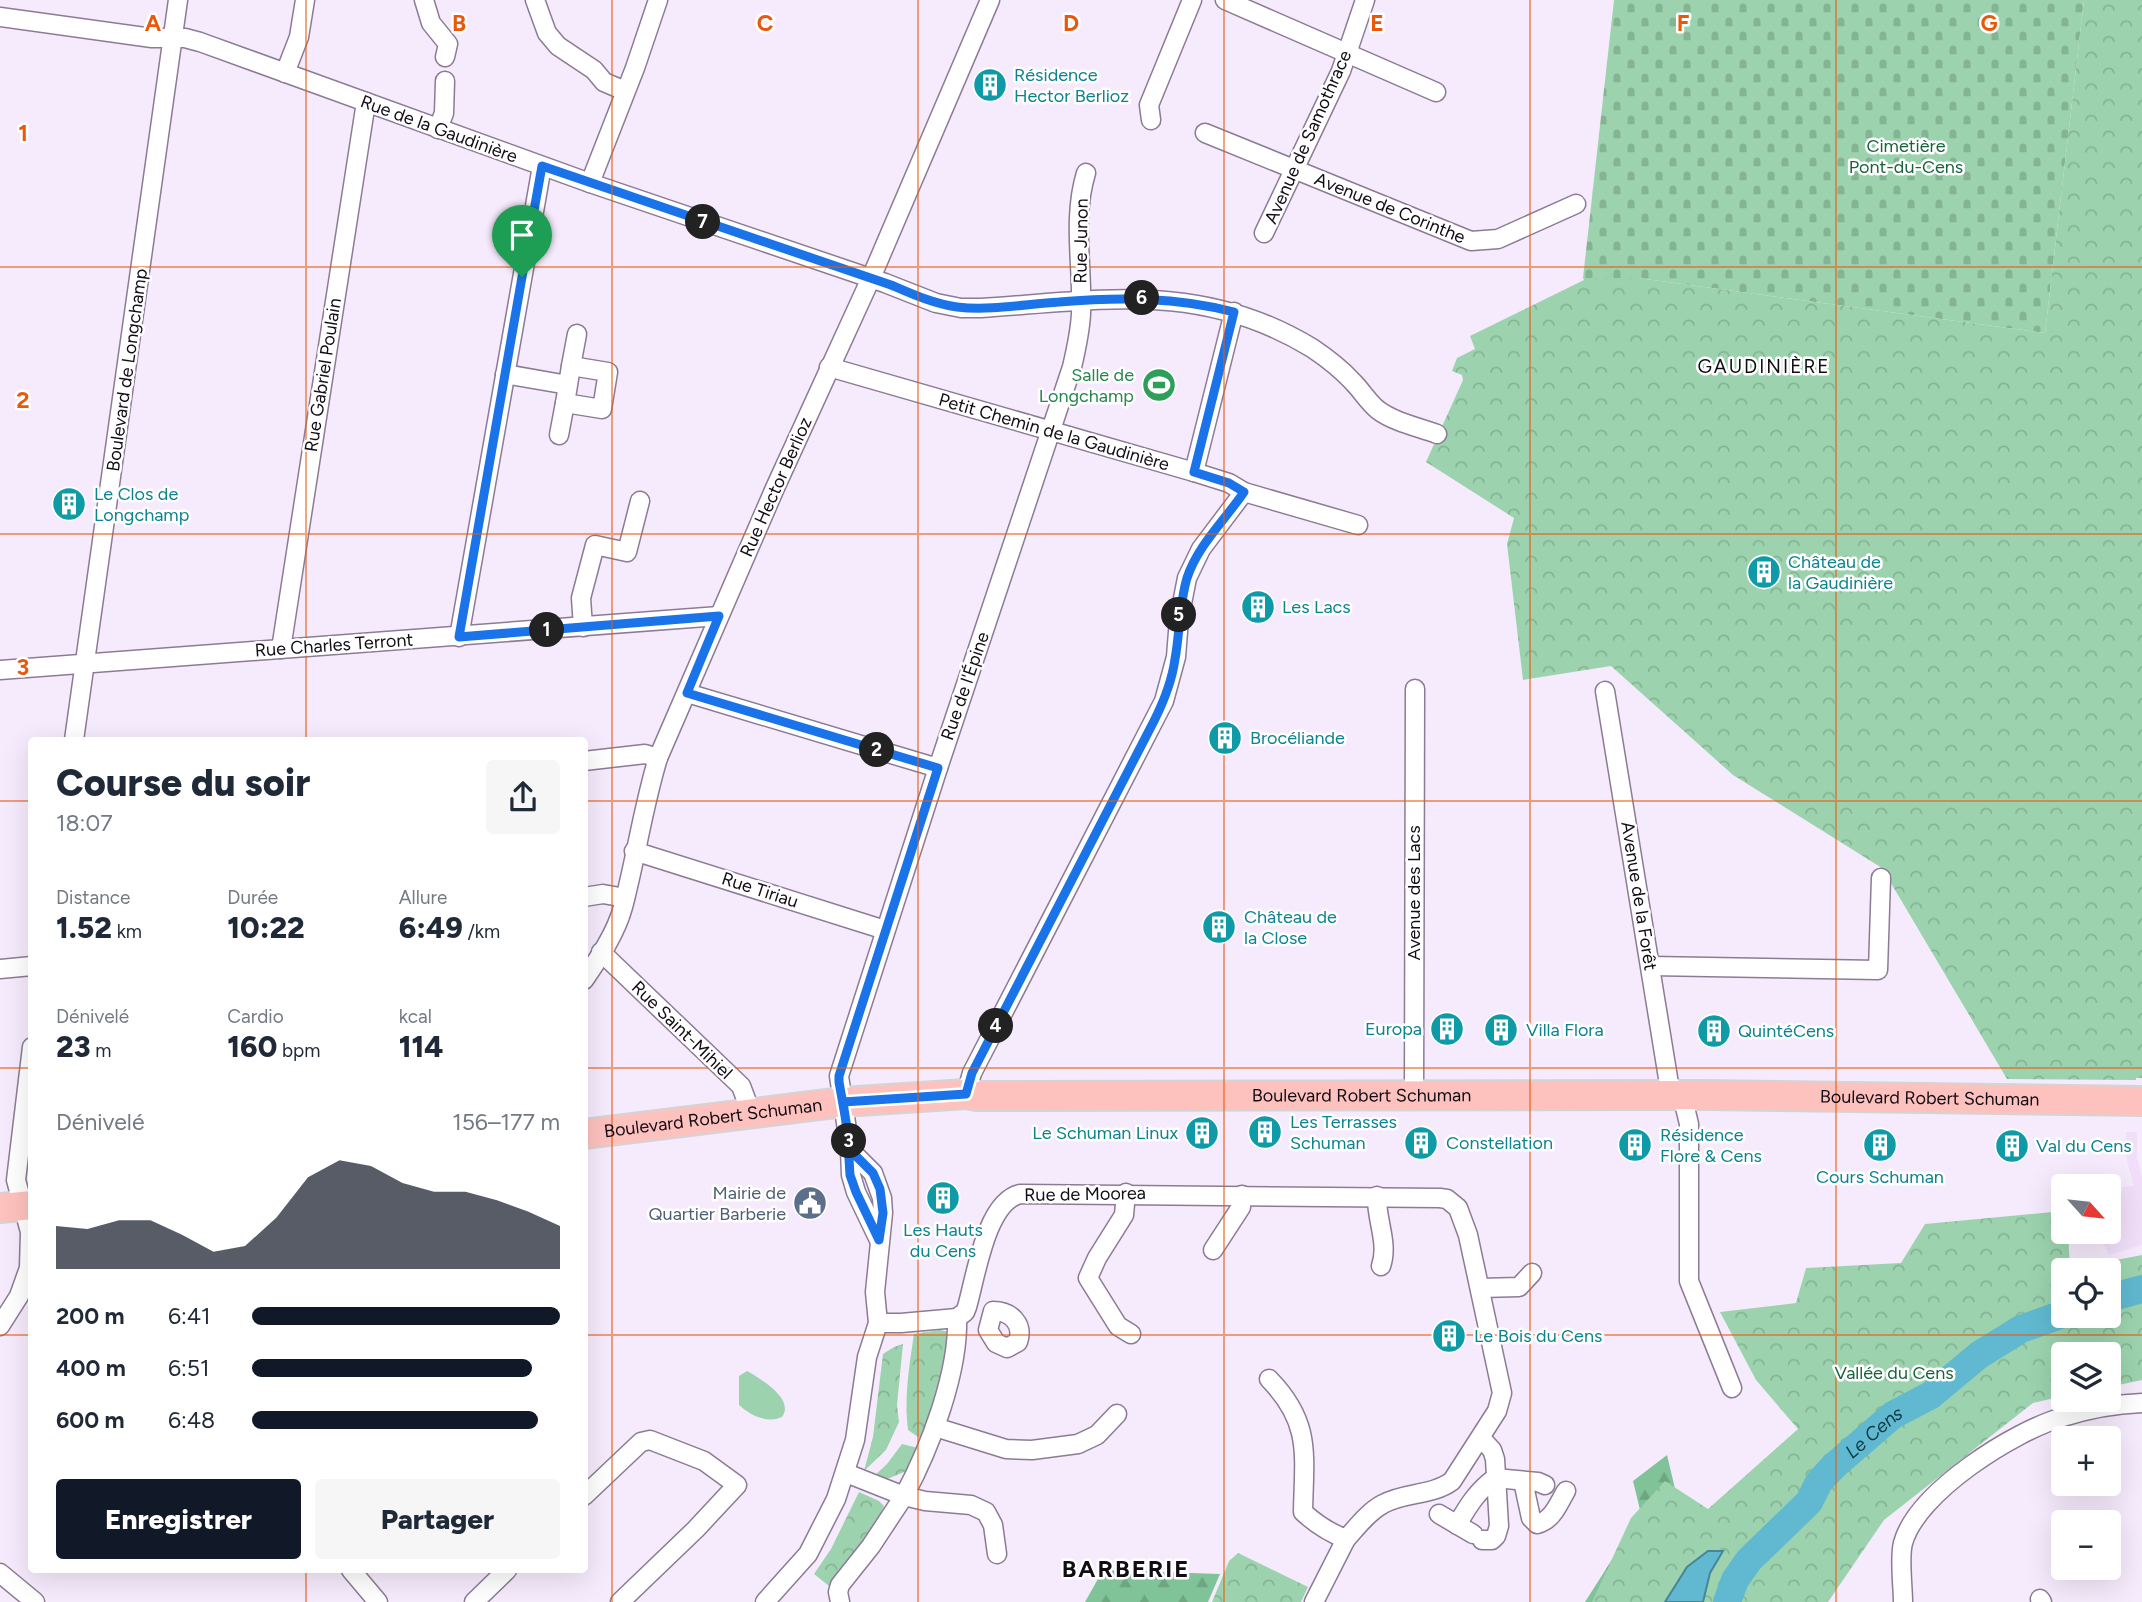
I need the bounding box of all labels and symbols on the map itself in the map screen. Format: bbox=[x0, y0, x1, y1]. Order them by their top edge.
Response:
text: A bbox=[145, 9, 162, 37]
text: B bbox=[452, 9, 466, 37]
text: C bbox=[757, 9, 774, 37]
text: D bbox=[1063, 9, 1079, 37]
text: E bbox=[1370, 9, 1384, 37]
text: F bbox=[1677, 9, 1690, 37]
text: G bbox=[1980, 9, 1998, 37]
street label: Avenue de Samothrace bbox=[1260, 47, 1356, 227]
place label: Résidence Hector Berlioz bbox=[1014, 64, 1129, 107]
building icon: Résidence Hector Berlioz bbox=[971, 66, 1009, 104]
street label: Rue de la Gaudinière bbox=[357, 90, 521, 168]
text: 1 bbox=[18, 119, 28, 147]
park label: Cimetière Pont-du-Cens bbox=[1849, 135, 1963, 178]
street label: Avenue de Corinthe bbox=[1311, 168, 1469, 248]
street label: Rue Junon bbox=[1069, 198, 1093, 284]
pin: 7 bbox=[686, 204, 720, 240]
pin bbox=[492, 205, 552, 277]
street label: Boulevard de Longchamp bbox=[102, 267, 152, 473]
pin: 6 bbox=[1124, 280, 1160, 316]
street label: Rue Gabriel Poulain bbox=[300, 296, 346, 454]
district label: GAUDINIÈRE bbox=[1697, 355, 1831, 378]
place label: Salle de Longchamp bbox=[1039, 364, 1134, 407]
sports icon: Salle de Longchamp bbox=[1140, 366, 1178, 404]
text: 2 bbox=[16, 386, 30, 414]
street label: Petit Chemin de la Gaudinière bbox=[936, 388, 1172, 476]
street label: Rue Hector Berlioz bbox=[735, 414, 817, 560]
place label: Le Clos de Longchamp bbox=[94, 483, 189, 526]
building icon: Le Clos de Longchamp bbox=[50, 485, 88, 523]
place label: Château de la Gaudinière bbox=[1788, 551, 1893, 594]
building icon: Château de la Gaudinière bbox=[1745, 553, 1783, 591]
building icon: Les Lacs bbox=[1239, 588, 1277, 626]
place label: Les Lacs bbox=[1282, 596, 1351, 618]
pin: 5 bbox=[1162, 598, 1196, 632]
pin: 1 bbox=[530, 612, 564, 648]
street label: Rue Charles Terront bbox=[254, 628, 414, 662]
street label: Rue de l'Épine bbox=[936, 629, 994, 743]
text: 3 bbox=[17, 653, 29, 681]
building icon: Brocéliande bbox=[1206, 719, 1244, 757]
place label: Brocéliande bbox=[1250, 727, 1345, 749]
pin: 2 bbox=[860, 732, 894, 768]
street label: Avenue de la Forêt bbox=[1616, 820, 1662, 972]
street label: Avenue des Lacs bbox=[1403, 825, 1425, 961]
street label: Rue Tiriau bbox=[719, 867, 801, 913]
place label: Château de la Close bbox=[1244, 906, 1337, 949]
building icon: Château de la Close bbox=[1200, 908, 1238, 946]
street label: Rue Saint-Mihiel bbox=[627, 976, 737, 1084]
pin: 4 bbox=[978, 1009, 1014, 1044]
building icon: Europa bbox=[1428, 1010, 1466, 1048]
building icon: Villa Flora bbox=[1482, 1011, 1520, 1049]
building icon: QuintéCens bbox=[1695, 1012, 1733, 1050]
place label: Europa bbox=[1365, 1018, 1422, 1040]
place label: Villa Flora bbox=[1526, 1019, 1604, 1041]
place label: QuintéCens bbox=[1738, 1020, 1834, 1042]
street label: Boulevard Robert Schuman bbox=[1252, 1084, 1471, 1107]
street label: Boulevard Robert Schuman bbox=[1820, 1086, 2039, 1111]
street label: Boulevard Robert Schuman bbox=[603, 1094, 823, 1142]
place label: Les Terrasses Schuman bbox=[1290, 1111, 1397, 1154]
building icon: Les Terrasses Schuman bbox=[1246, 1113, 1284, 1151]
building icon: Le Schuman Linux bbox=[1183, 1114, 1221, 1152]
place label: Le Schuman Linux bbox=[1032, 1122, 1178, 1144]
pin: 3 bbox=[832, 1124, 866, 1158]
building icon: Constellation bbox=[1402, 1124, 1440, 1162]
place label: Résidence Flore & Cens bbox=[1660, 1124, 1762, 1167]
building icon: Résidence Flore & Cens bbox=[1616, 1126, 1654, 1164]
building icon: Cours Schuman bbox=[1861, 1126, 1899, 1164]
building icon: Val du Cens bbox=[1993, 1127, 2031, 1165]
place label: Constellation bbox=[1446, 1132, 1553, 1154]
place label: Val du Cens bbox=[2036, 1135, 2132, 1157]
place label: Cours Schuman bbox=[1816, 1166, 1944, 1188]
north arrow bbox=[2051, 1174, 2121, 1244]
building icon: Les Hauts du Cens bbox=[924, 1179, 962, 1217]
place label: Mairie de Quartier Barberie bbox=[649, 1182, 786, 1225]
street label: Rue de Moorea bbox=[1024, 1182, 1146, 1206]
public building icon: Mairie de Quartier Barberie bbox=[791, 1184, 829, 1222]
place label: Les Hauts du Cens bbox=[903, 1219, 983, 1262]
building icon: Le Bois du Cens bbox=[1430, 1317, 1468, 1355]
place label: Le Bois du Cens bbox=[1474, 1325, 1602, 1347]
park label: Vallée du Cens bbox=[1834, 1362, 1954, 1384]
water label: Le Cens bbox=[1840, 1401, 1906, 1463]
district label: BARBERIE bbox=[1062, 1554, 1190, 1583]

